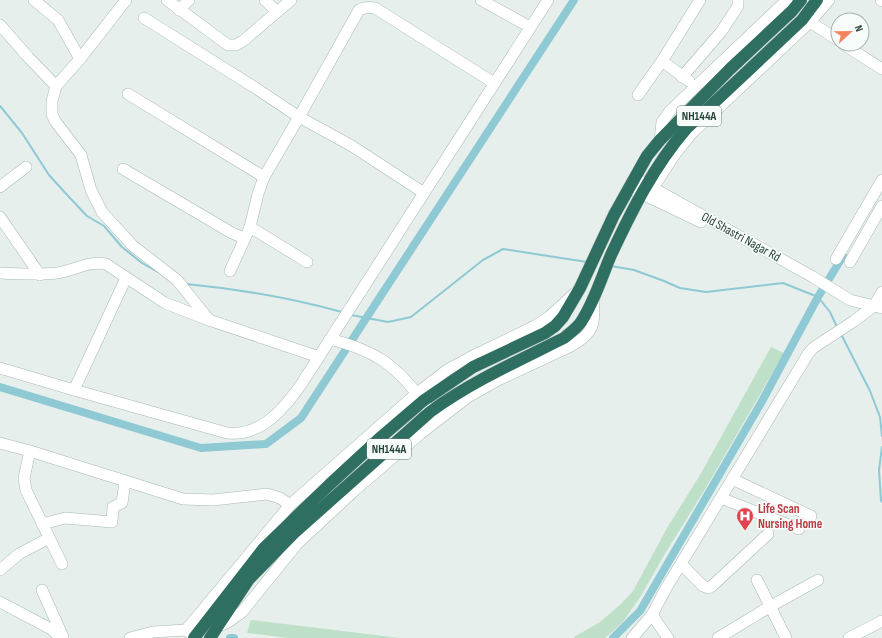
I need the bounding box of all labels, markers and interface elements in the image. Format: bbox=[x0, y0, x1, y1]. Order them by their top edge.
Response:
north arrow bbox=[830, 12, 870, 52]
text: N bbox=[852, 23, 866, 34]
road number: NH144A bbox=[677, 106, 721, 126]
street label: Old Shastri Nagar Rd bbox=[699, 209, 783, 265]
road number: NH144A bbox=[367, 439, 411, 459]
place label: Life Scan Nursing Home bbox=[758, 501, 823, 532]
hospital icon: Life Scan Nursing Home bbox=[735, 506, 755, 531]

